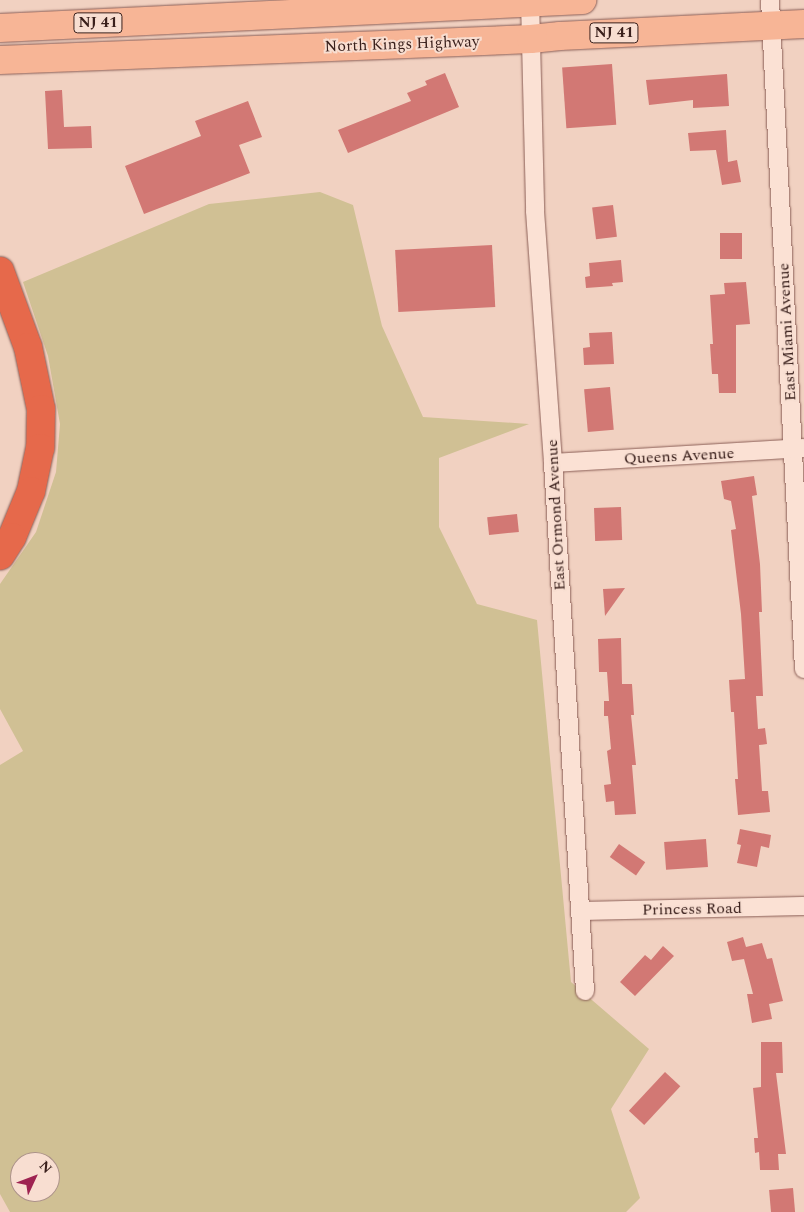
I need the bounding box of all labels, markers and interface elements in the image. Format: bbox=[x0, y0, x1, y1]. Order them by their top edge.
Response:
road number: NJ 41 bbox=[73, 10, 123, 36]
road number: NJ 41 bbox=[589, 20, 639, 46]
street label: North Kings Highway bbox=[324, 32, 480, 56]
street label: East Miami Avenue bbox=[774, 262, 800, 402]
street label: East Ormond Avenue bbox=[542, 439, 570, 591]
street label: Queens Avenue bbox=[623, 444, 735, 468]
street label: Princess Road bbox=[642, 899, 742, 919]
north arrow bbox=[10, 1152, 60, 1202]
text: N bbox=[34, 1156, 57, 1178]

